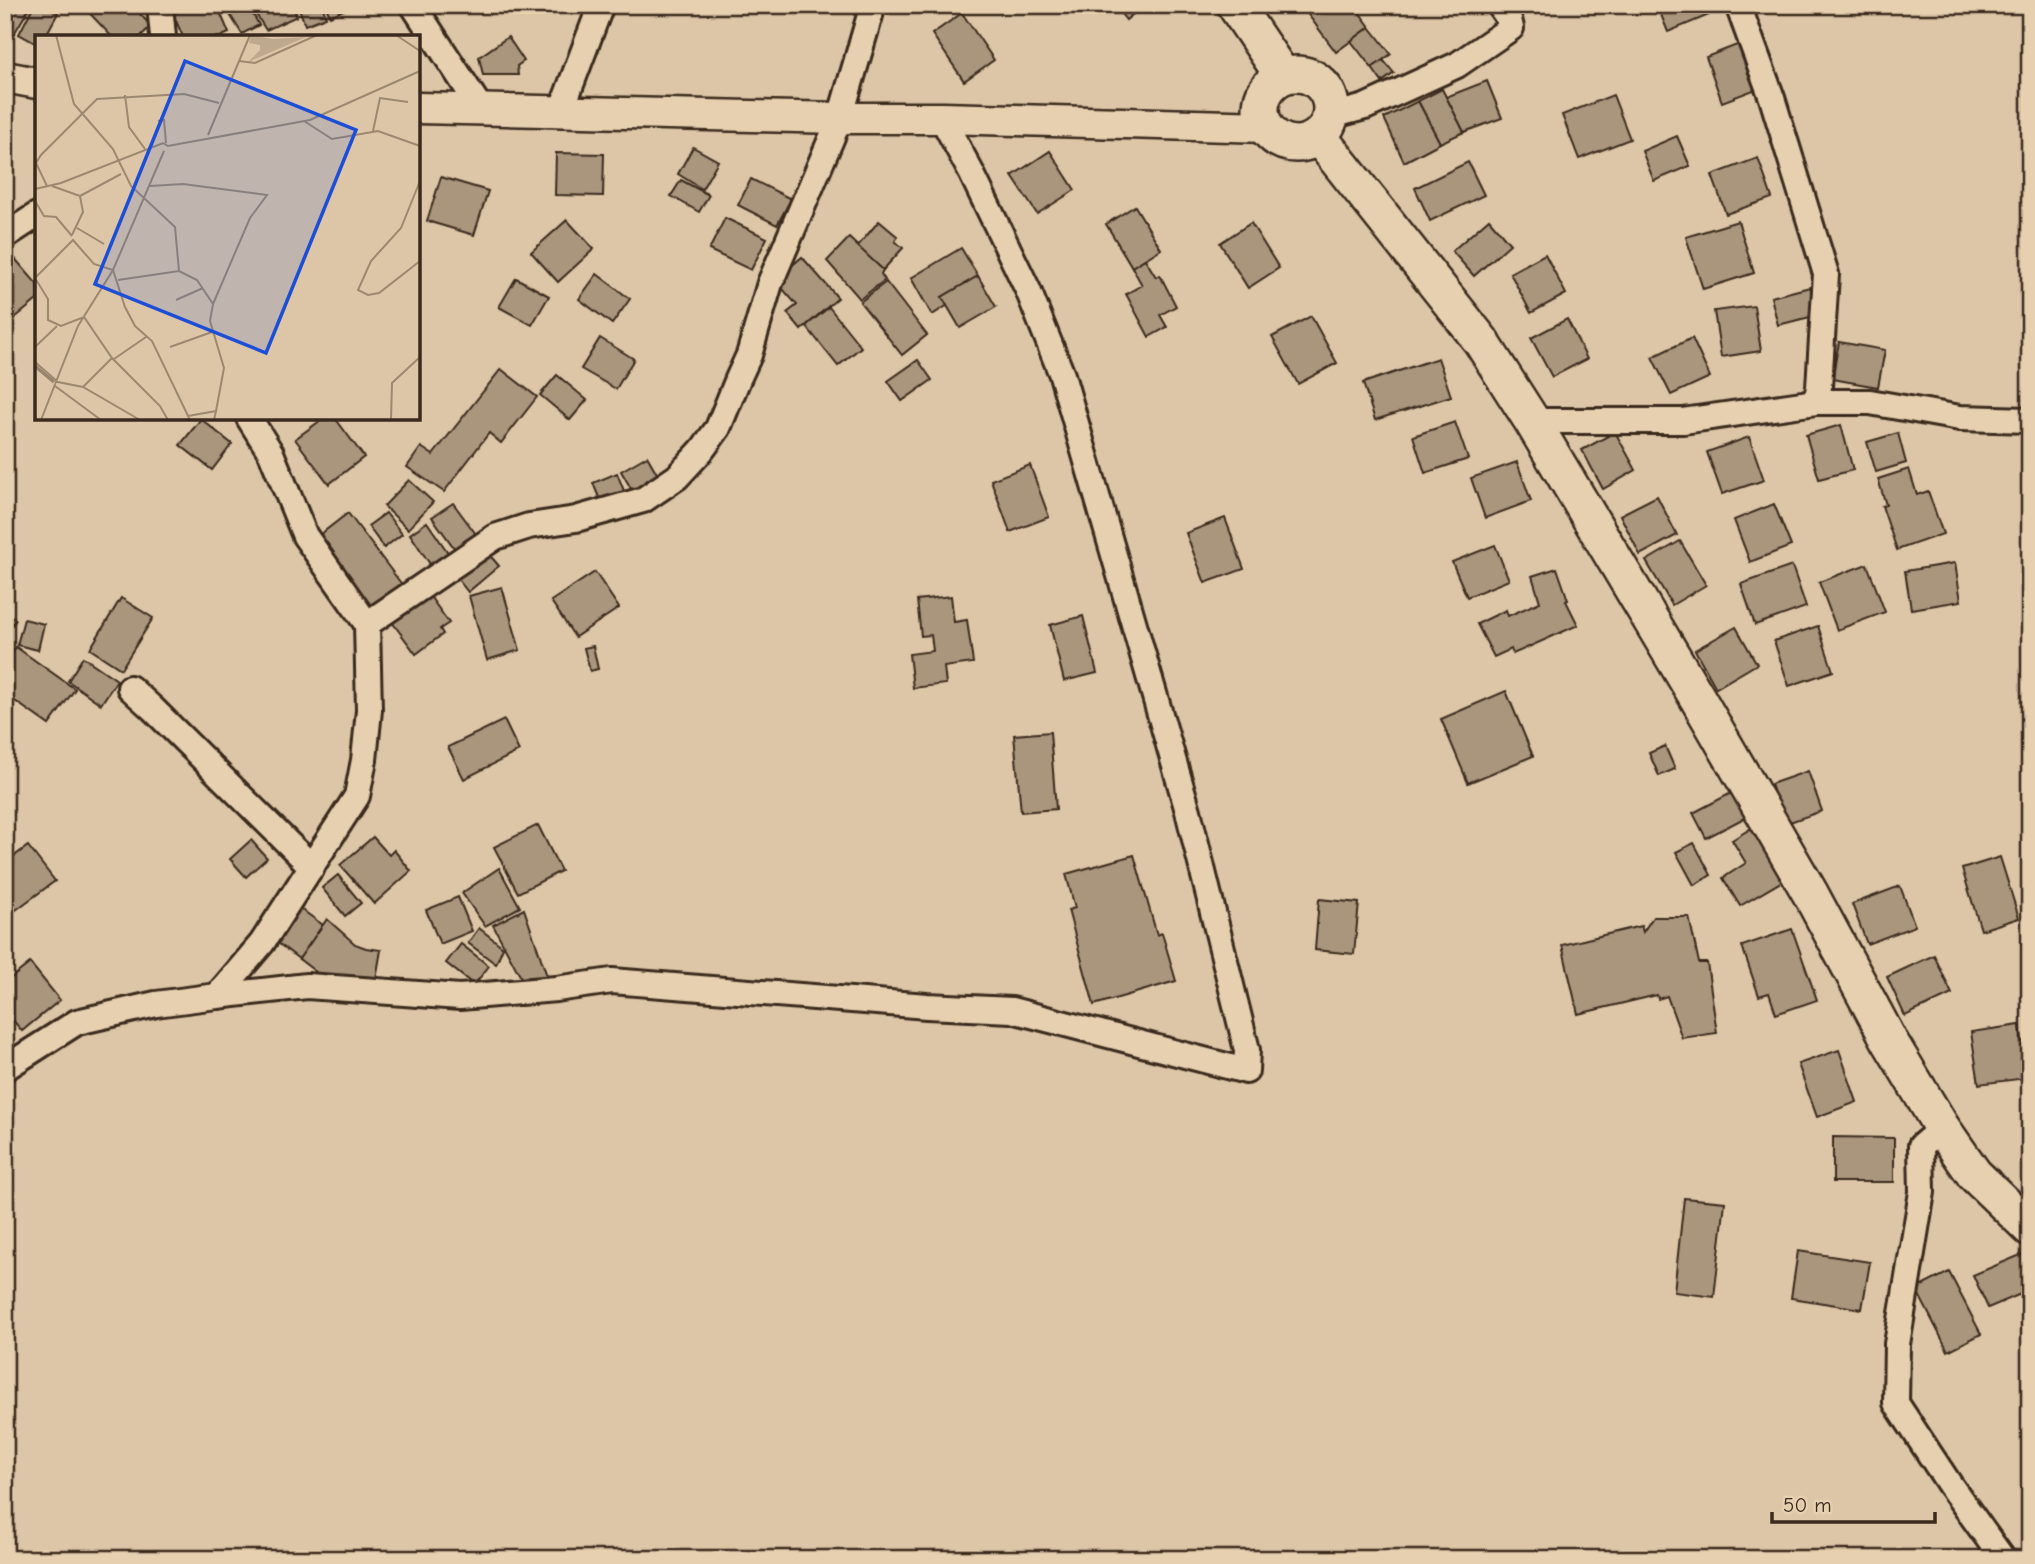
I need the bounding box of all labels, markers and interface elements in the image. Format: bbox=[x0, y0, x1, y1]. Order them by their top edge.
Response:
inset map bbox=[35, 35, 420, 420]
scale bar bbox=[1772, 1480, 1935, 1524]
text: 50 m bbox=[1783, 1493, 1832, 1517]

